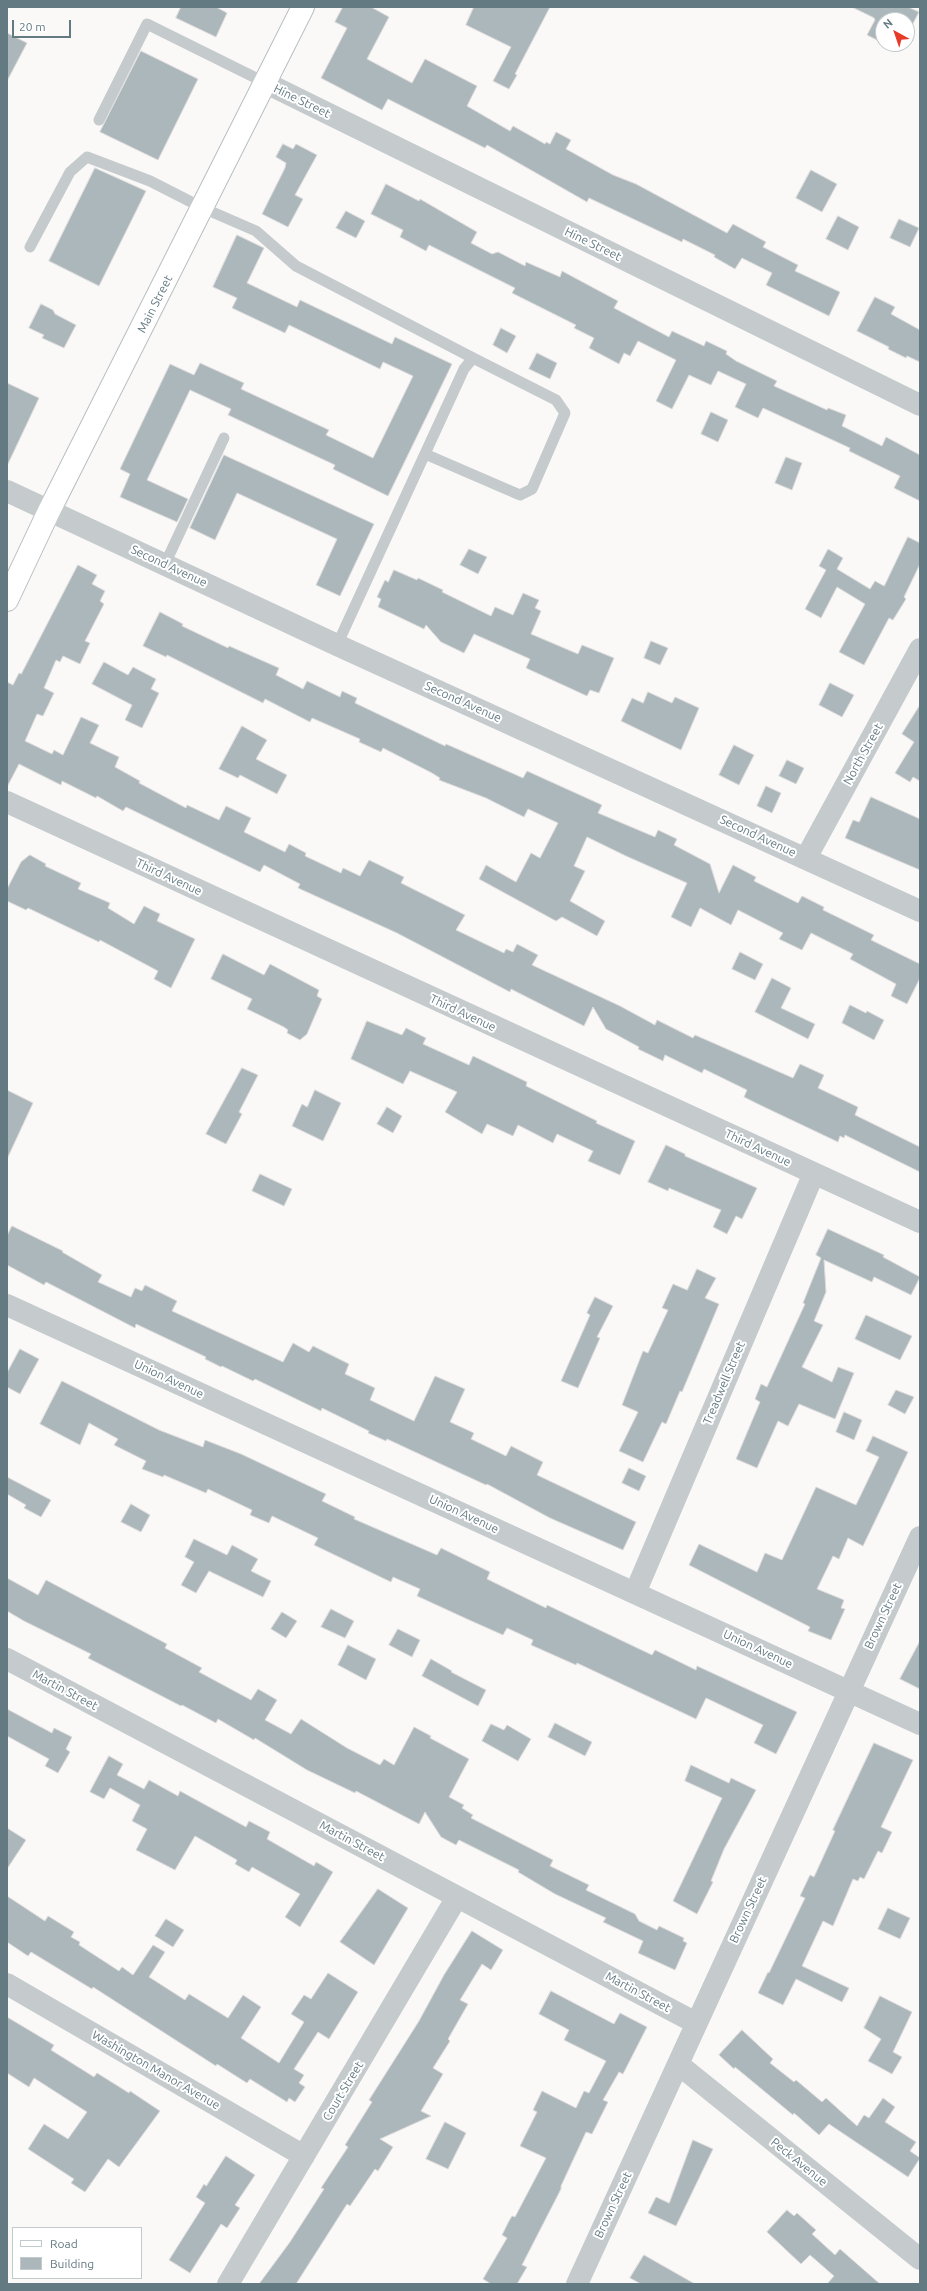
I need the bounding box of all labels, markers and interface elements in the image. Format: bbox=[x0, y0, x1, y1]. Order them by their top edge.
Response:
scale bar bbox=[14, 12, 73, 38]
north arrow bbox=[875, 12, 915, 52]
text: N bbox=[881, 16, 895, 31]
text: 20 m bbox=[19, 20, 46, 33]
street label: Hine Street bbox=[271, 81, 333, 121]
street label: Hine Street bbox=[562, 224, 624, 264]
street label: Main Street bbox=[134, 273, 176, 335]
street label: Second Avenue bbox=[129, 542, 209, 590]
street label: Second Avenue bbox=[422, 679, 504, 725]
street label: North Street bbox=[840, 721, 886, 787]
street label: Second Avenue bbox=[718, 812, 798, 860]
street label: Third Avenue bbox=[134, 855, 204, 899]
street label: Third Avenue bbox=[428, 991, 498, 1035]
street label: Third Avenue bbox=[723, 1126, 793, 1170]
street label: Treadwell Street bbox=[700, 1339, 748, 1427]
street label: Union Avenue bbox=[132, 1357, 206, 1401]
street label: Union Avenue bbox=[427, 1492, 501, 1536]
street label: Brown Street bbox=[861, 1581, 905, 1651]
street label: Union Avenue bbox=[721, 1627, 795, 1671]
street label: Martin Street bbox=[30, 1667, 100, 1713]
street label: Martin Street bbox=[317, 1818, 387, 1864]
street label: Brown Street bbox=[726, 1875, 770, 1945]
street label: Martin Street bbox=[603, 1969, 673, 2015]
street label: Washington Manor Avenue bbox=[90, 2027, 222, 2113]
street label: Court Street bbox=[320, 2059, 366, 2123]
street label: Peck Avenue bbox=[768, 2135, 830, 2189]
street label: Brown Street bbox=[591, 2170, 635, 2240]
legend bbox=[12, 2227, 142, 2279]
text: Road bbox=[50, 2237, 78, 2250]
text: Building bbox=[50, 2257, 94, 2270]

